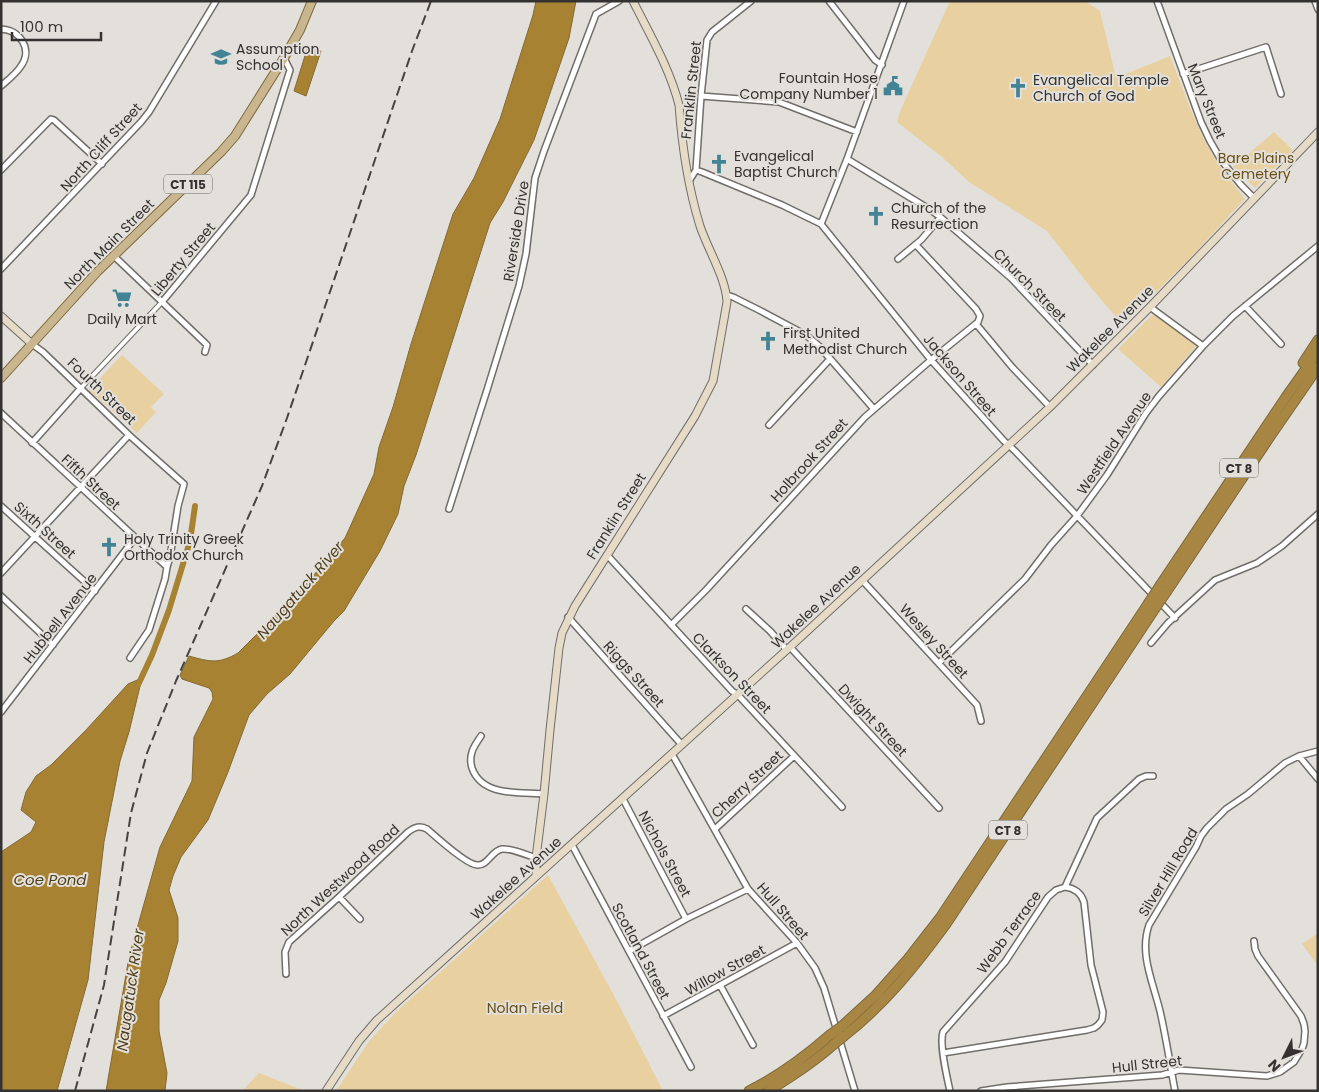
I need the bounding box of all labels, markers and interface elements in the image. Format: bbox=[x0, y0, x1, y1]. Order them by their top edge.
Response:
scale bar bbox=[12, 10, 101, 42]
text: 100 m bbox=[20, 16, 63, 37]
place label: Assumption School bbox=[236, 39, 319, 75]
street label: Franklin Street bbox=[676, 40, 706, 140]
school or university icon: Assumption School bbox=[210, 46, 232, 68]
street label: Mary Street bbox=[1183, 60, 1231, 142]
place label: Fountain Hose Company Number 1 bbox=[739, 68, 878, 104]
place label: Evangelical Temple Church of God bbox=[1033, 70, 1169, 106]
public building icon: Fountain Hose Company Number 1 bbox=[882, 75, 904, 97]
church icon: Evangelical Temple Church of God bbox=[1007, 77, 1029, 99]
street label: North Cliff Street bbox=[56, 98, 146, 196]
place label: Evangelical Baptist Church bbox=[734, 146, 838, 182]
park label: Bare Plains Cemetery bbox=[1218, 148, 1294, 184]
church icon: Evangelical Baptist Church bbox=[708, 153, 730, 175]
road number: CT 115 bbox=[164, 174, 212, 193]
street label: Riverside Drive bbox=[498, 179, 534, 283]
street label: North Main Street bbox=[59, 194, 159, 294]
place label: Church of the Resurrection bbox=[891, 198, 987, 234]
church icon: Church of the Resurrection bbox=[865, 205, 887, 227]
street label: Liberty Street bbox=[146, 218, 220, 300]
street label: Church Street bbox=[989, 244, 1071, 326]
street label: Wakelee Avenue bbox=[1062, 281, 1158, 377]
supermarket icon: Daily Mart bbox=[111, 287, 133, 309]
place label: Daily Mart bbox=[87, 309, 157, 329]
place label: First United Methodist Church bbox=[783, 323, 907, 359]
church icon: First United Methodist Church bbox=[757, 330, 779, 352]
street label: Jackson Street bbox=[919, 330, 1001, 420]
street label: Fourth Street bbox=[63, 353, 141, 429]
street label: Westfield Avenue bbox=[1072, 387, 1156, 499]
street label: Holbrook Street bbox=[766, 414, 852, 506]
street label: Fifth Street bbox=[57, 449, 125, 515]
road number: CT 8 bbox=[1220, 458, 1258, 478]
street label: Franklin Street bbox=[581, 469, 651, 563]
street label: Sixth Street bbox=[10, 497, 80, 563]
place label: Holy Trinity Greek Orthodox Church bbox=[124, 529, 245, 565]
church icon: Holy Trinity Greek Orthodox Church bbox=[98, 536, 120, 558]
water label: Naugatuck River bbox=[252, 536, 349, 643]
street label: Wakelee Avenue bbox=[767, 559, 866, 653]
street label: Hubbell Avenue bbox=[18, 568, 102, 667]
street label: Wesley Street bbox=[895, 599, 973, 683]
street label: Clarkson Street bbox=[688, 628, 776, 718]
street label: Riggs Street bbox=[599, 636, 669, 712]
street label: Dwight Street bbox=[834, 679, 912, 761]
street label: Cherry Street bbox=[707, 745, 787, 823]
street label: Nichols Street bbox=[634, 807, 696, 901]
street label: North Westwood Road bbox=[276, 820, 404, 940]
road number: CT 8 bbox=[989, 820, 1027, 840]
street label: Silver Hill Road bbox=[1133, 824, 1203, 920]
street label: Wakelee Avenue bbox=[466, 832, 566, 924]
water label: Coe Pond bbox=[14, 869, 87, 890]
street label: Hull Street bbox=[752, 878, 814, 944]
street label: Webb Terrace bbox=[972, 886, 1046, 978]
street label: Scotland Street bbox=[607, 899, 675, 1003]
water label: Naugatuck River bbox=[111, 927, 149, 1052]
street label: Willow Street bbox=[681, 940, 769, 1000]
park label: Nolan Field bbox=[487, 998, 563, 1018]
north arrow bbox=[1259, 1032, 1309, 1082]
street label: Hull Street bbox=[1111, 1050, 1183, 1078]
text: N bbox=[1263, 1055, 1285, 1076]

